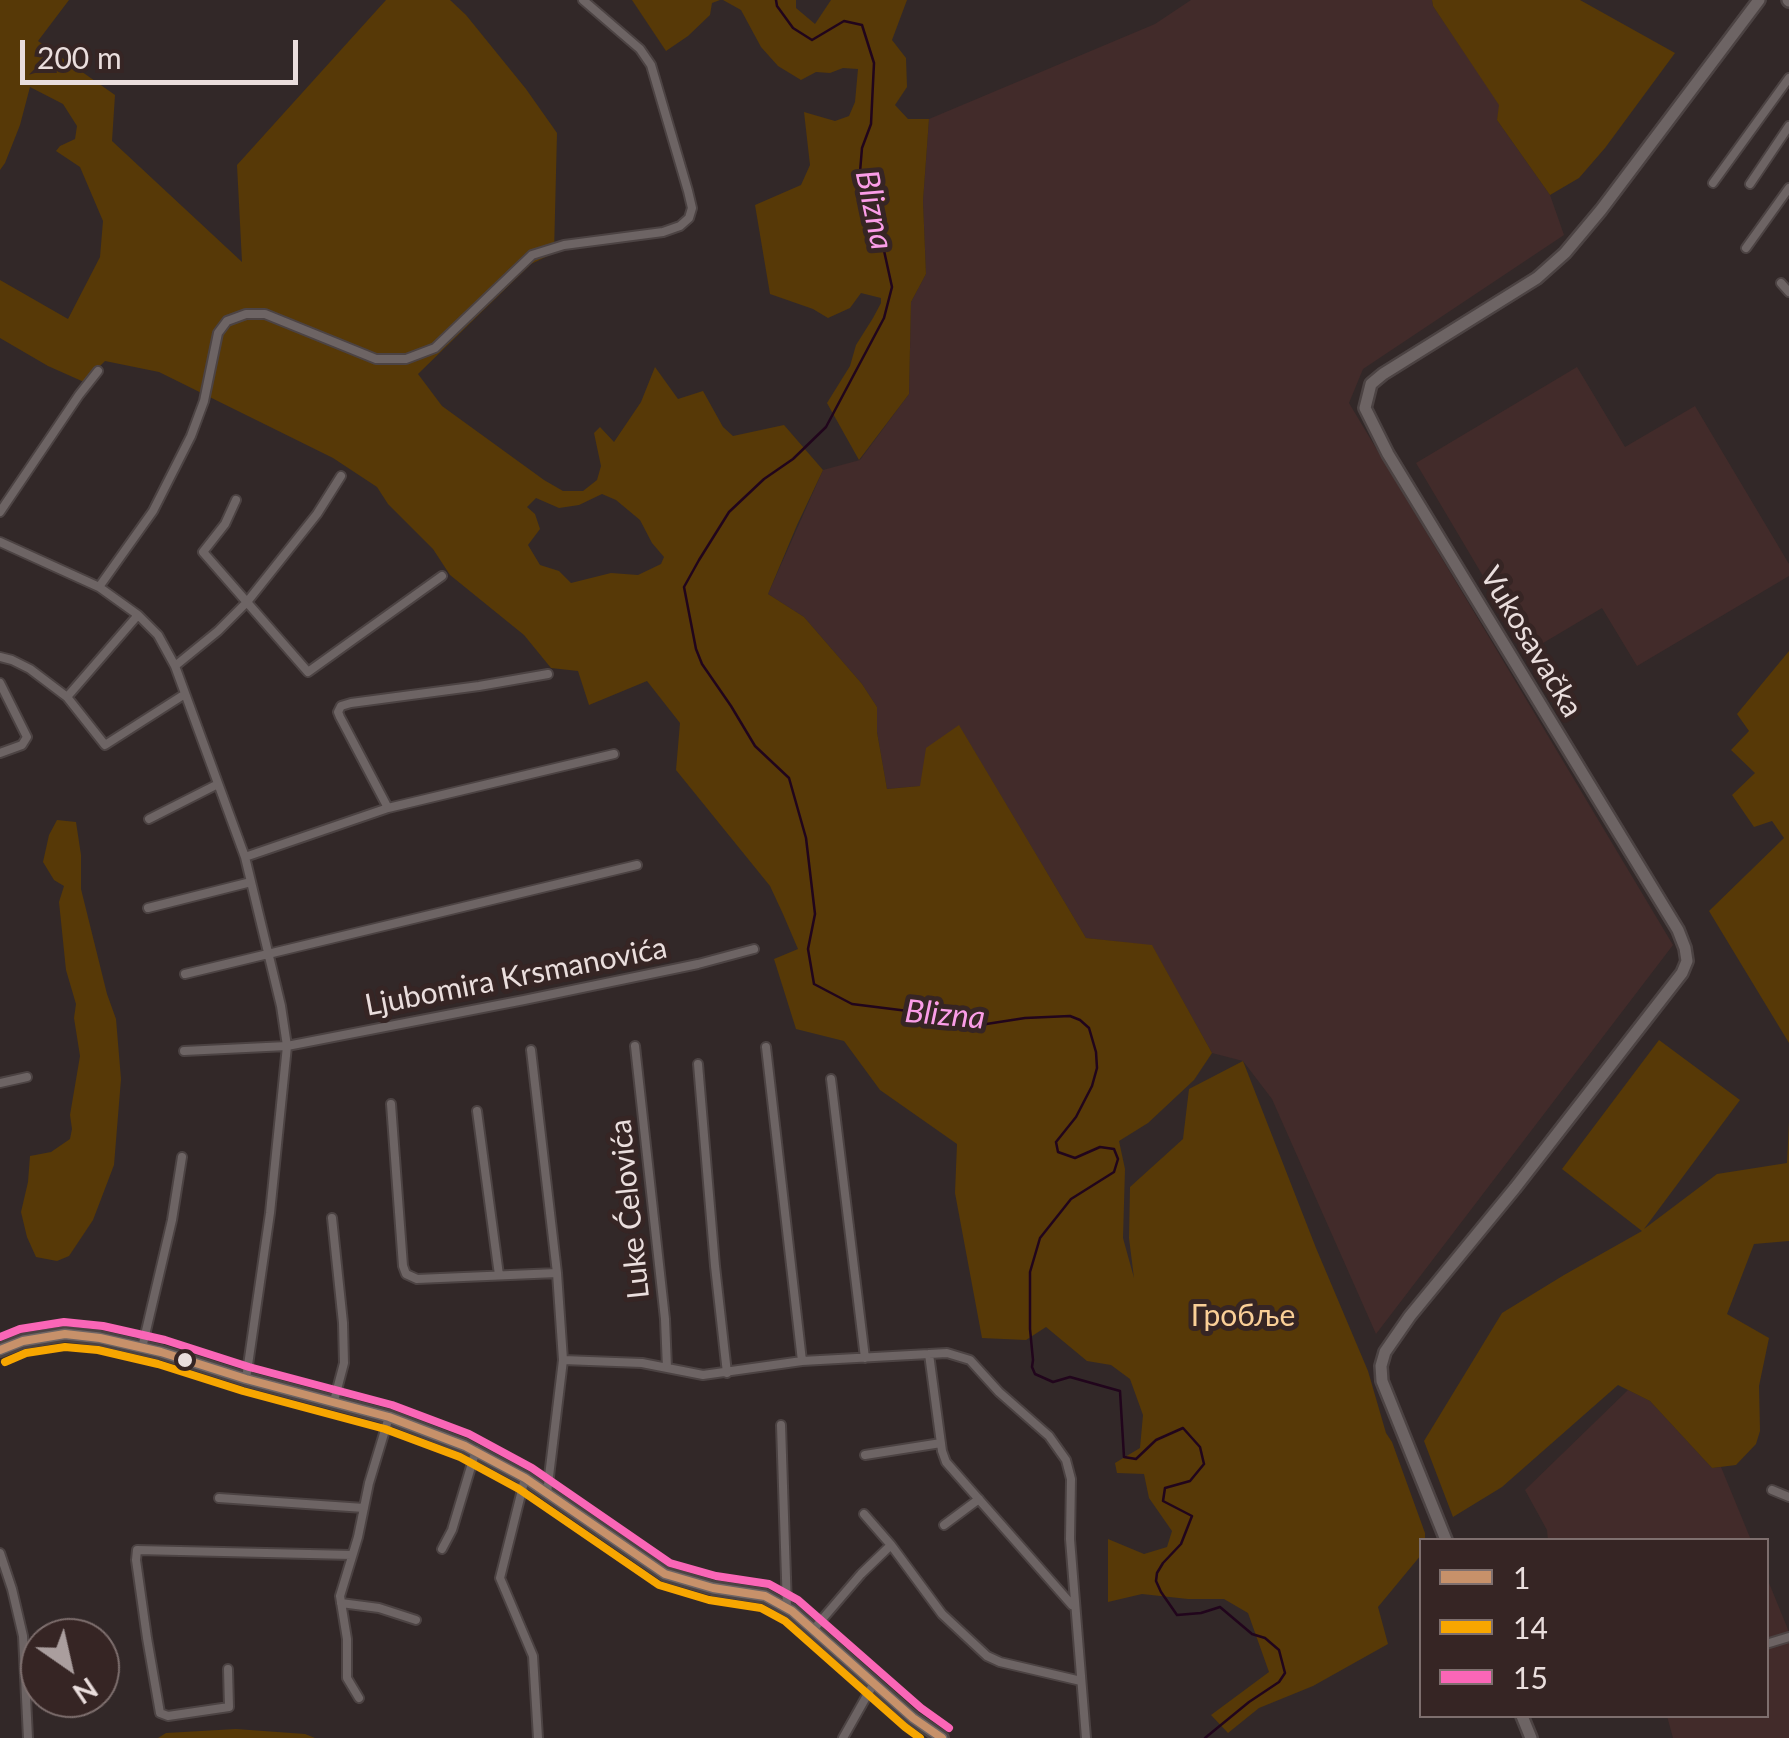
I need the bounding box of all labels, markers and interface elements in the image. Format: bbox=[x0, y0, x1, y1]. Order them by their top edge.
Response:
scale bar bbox=[25, 20, 302, 82]
text: 200 m bbox=[37, 39, 122, 75]
water label: Blizna bbox=[847, 167, 901, 253]
street label: Vukosavačka bbox=[1472, 560, 1590, 724]
street label: Ljubomira Krsmanovića bbox=[362, 930, 670, 1024]
water label: Blizna bbox=[903, 992, 987, 1038]
street label: Luke Ćelovića bbox=[603, 1117, 657, 1301]
park label: Гробље bbox=[1191, 1298, 1295, 1334]
unlabelled marker bbox=[175, 1350, 195, 1370]
legend bbox=[1419, 1538, 1769, 1718]
text: 1 bbox=[1513, 1559, 1530, 1595]
text: 14 bbox=[1513, 1609, 1548, 1645]
north arrow bbox=[20, 1618, 120, 1718]
text: 15 bbox=[1513, 1659, 1548, 1695]
text: N bbox=[67, 1671, 104, 1711]

